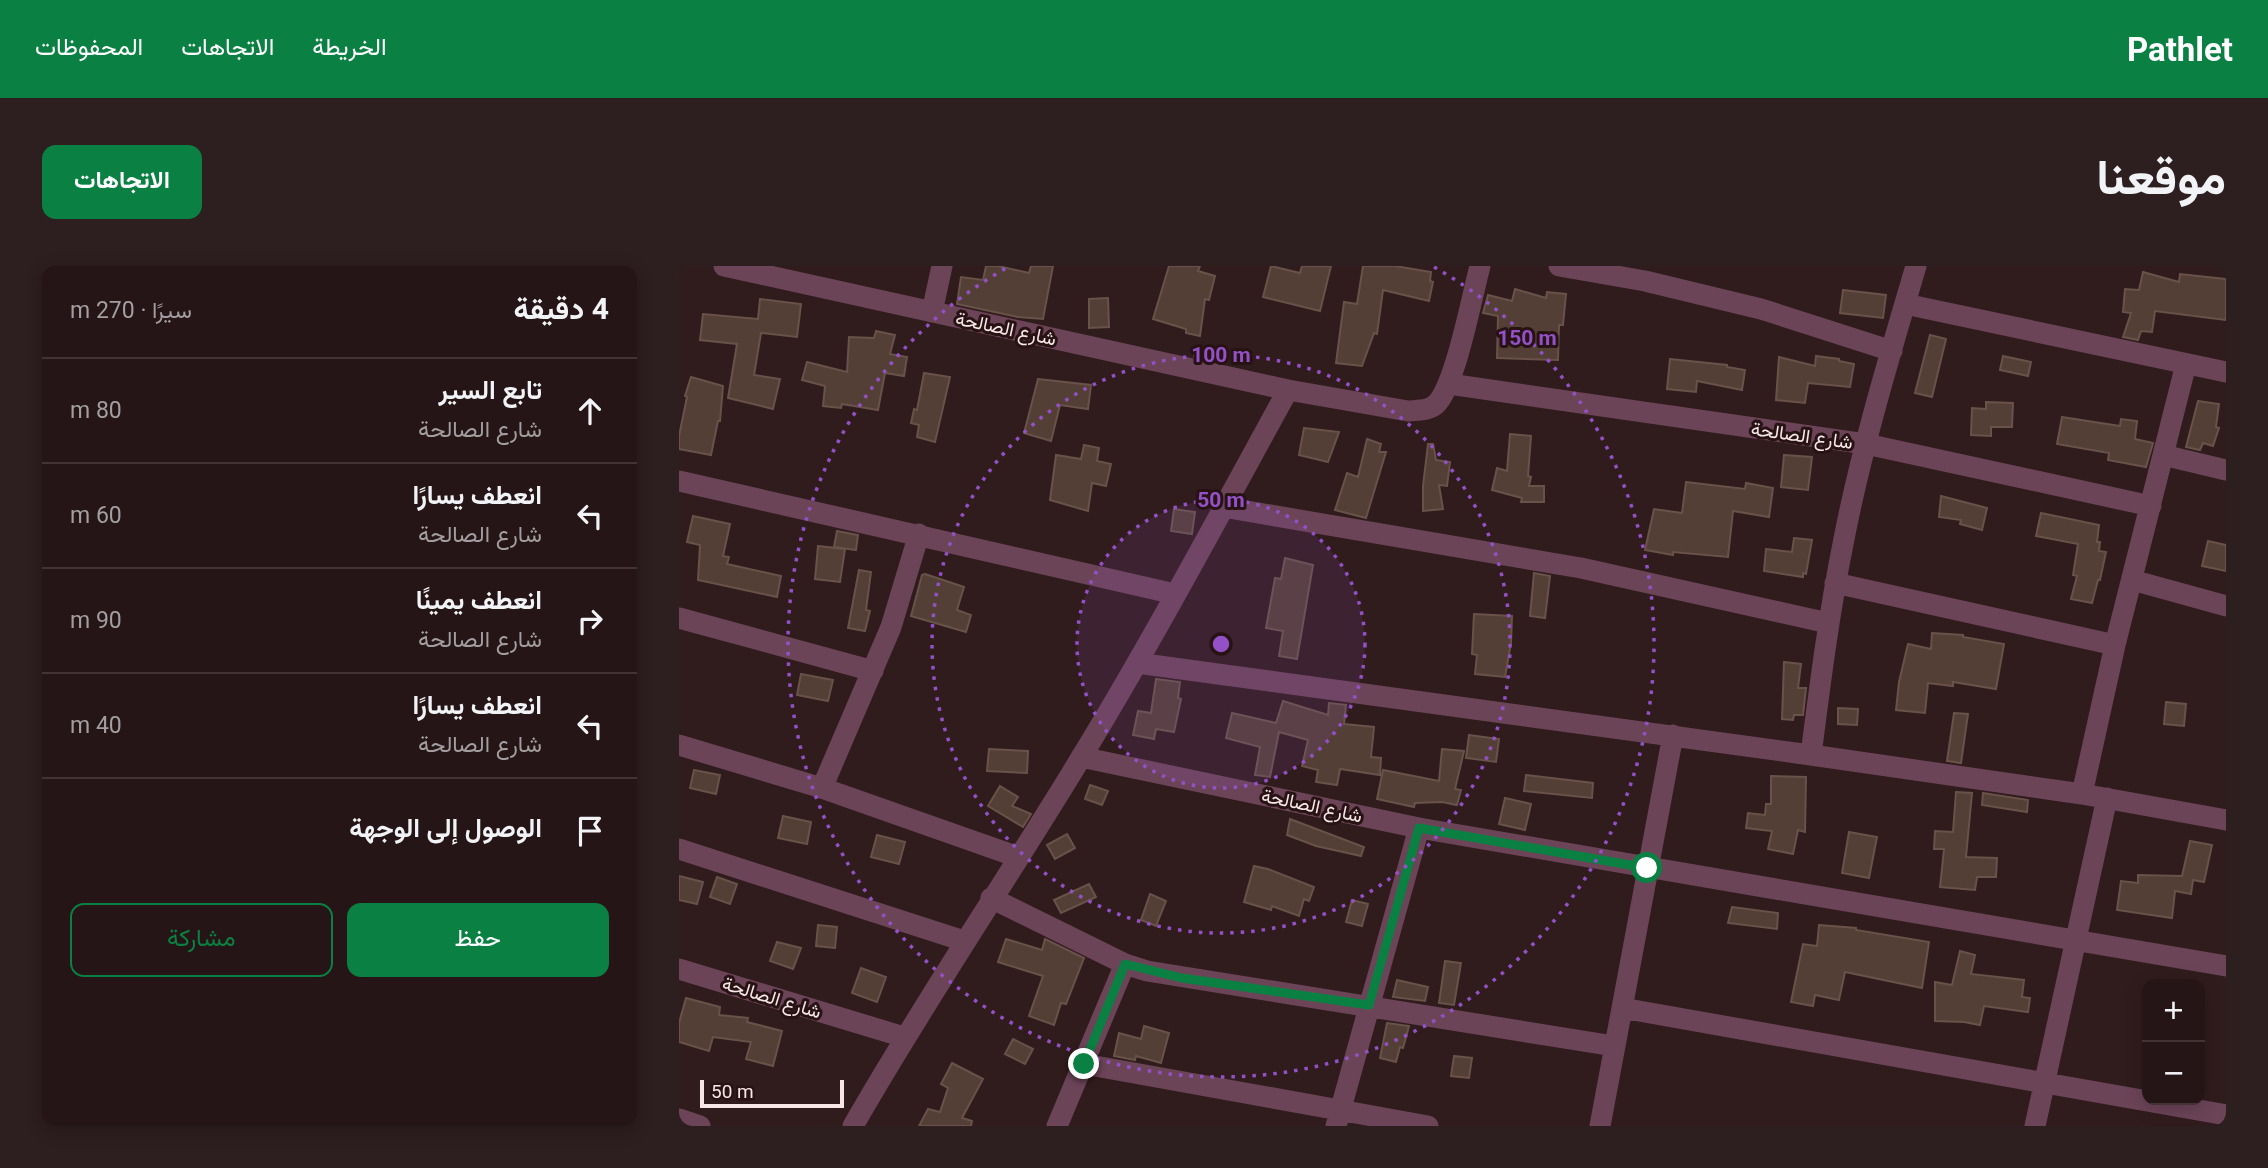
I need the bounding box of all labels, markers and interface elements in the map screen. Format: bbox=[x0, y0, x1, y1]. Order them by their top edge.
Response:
text: Pathlet bbox=[2127, 30, 2233, 69]
text: المحفوظات bbox=[35, 33, 143, 61]
text: الاتجاهات bbox=[181, 33, 274, 61]
text: الخريطة bbox=[312, 33, 387, 61]
button: الاتجاهات bbox=[42, 145, 202, 219]
text: موقعنا bbox=[2096, 149, 2226, 206]
text: 4 دقيقة bbox=[514, 291, 609, 326]
text: سيرًا · 270 m bbox=[70, 297, 192, 324]
street label: شارع الصالحة bbox=[953, 307, 1058, 351]
text: 150 m bbox=[1497, 326, 1557, 350]
text: 100 m bbox=[1191, 343, 1251, 367]
text: تابع السير bbox=[439, 375, 542, 405]
icon: ahead bbox=[571, 392, 609, 430]
text: 80 m bbox=[70, 397, 122, 424]
text: شارع الصالحة bbox=[418, 416, 542, 443]
street label: شارع الصالحة bbox=[1749, 417, 1854, 455]
text: انعطف يسارًا bbox=[412, 480, 542, 510]
text: 50 m bbox=[1197, 488, 1245, 512]
icon: left bbox=[571, 497, 609, 535]
text: 60 m bbox=[70, 502, 122, 529]
text: شارع الصالحة bbox=[418, 521, 542, 548]
text: انعطف يمينًا bbox=[416, 585, 542, 615]
icon: right bbox=[571, 602, 609, 640]
text: 90 m bbox=[70, 607, 122, 634]
text: شارع الصالحة bbox=[418, 626, 542, 653]
centre of rings bbox=[1209, 632, 1233, 656]
text: انعطف يسارًا bbox=[412, 690, 542, 720]
icon: left bbox=[571, 707, 609, 745]
text: 40 m bbox=[70, 712, 122, 739]
text: شارع الصالحة bbox=[418, 731, 542, 758]
street label: شارع الصالحة bbox=[1259, 784, 1364, 828]
icon: arrive bbox=[571, 812, 609, 850]
text: الوصول إلى الوجهة bbox=[349, 813, 542, 843]
route start bbox=[1631, 852, 1662, 883]
button: مشاركة bbox=[70, 903, 333, 977]
button: حفظ bbox=[347, 903, 609, 977]
street label: شارع الصالحة bbox=[719, 972, 824, 1024]
map controls bbox=[2142, 979, 2205, 1105]
button: + bbox=[2142, 979, 2205, 1042]
button: − bbox=[2142, 1042, 2205, 1105]
route end bbox=[1068, 1048, 1099, 1079]
scale bar bbox=[700, 1077, 843, 1109]
text: 50 m bbox=[711, 1080, 754, 1103]

